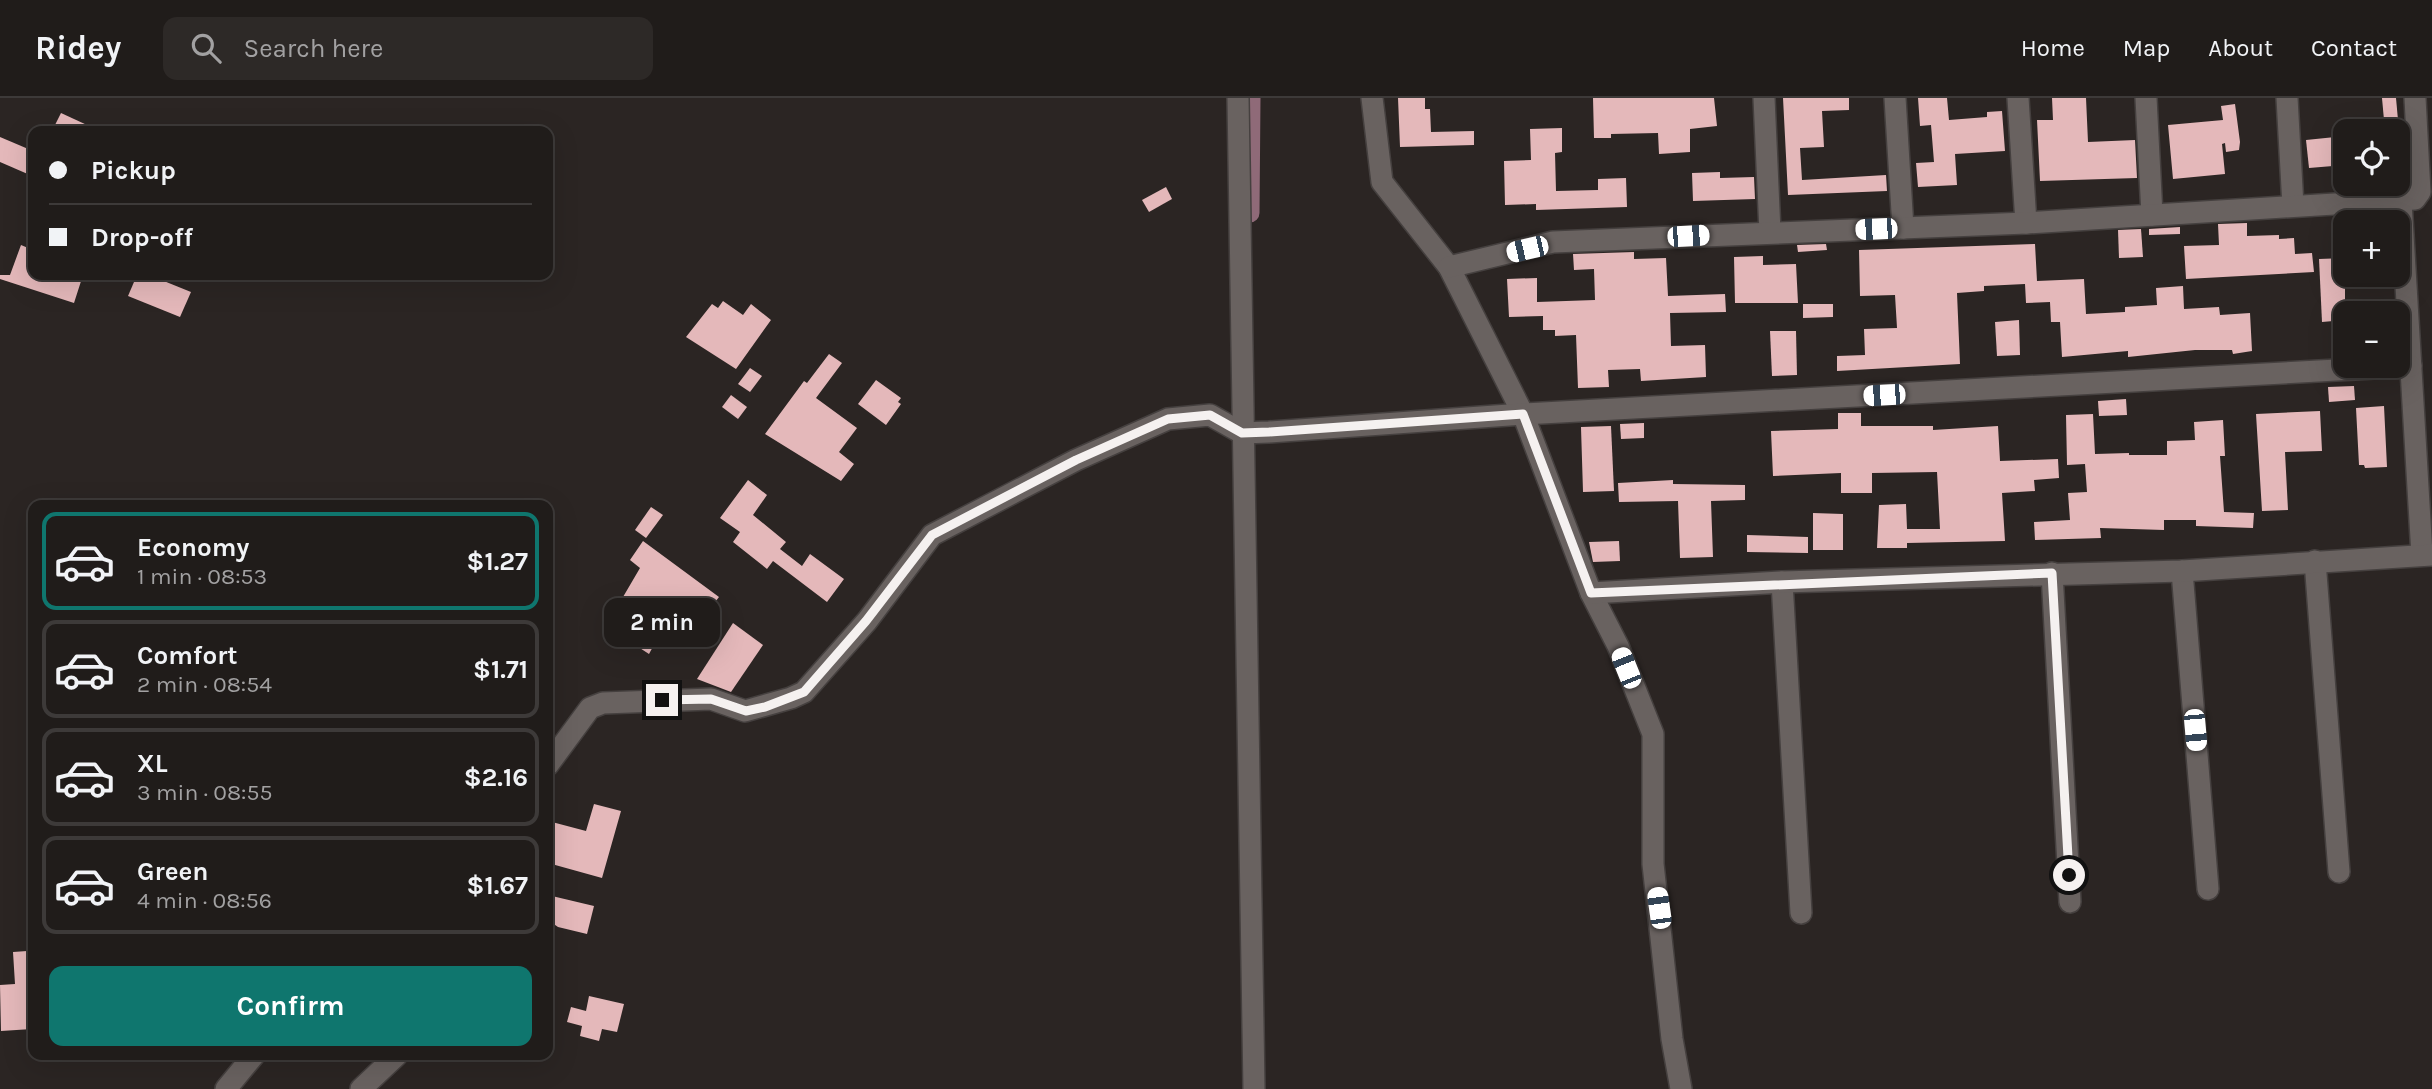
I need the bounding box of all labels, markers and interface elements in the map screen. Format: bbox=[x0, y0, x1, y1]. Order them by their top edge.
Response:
search box bbox=[163, 17, 653, 80]
text: Ridey bbox=[35, 29, 121, 67]
icon: search bbox=[187, 29, 225, 67]
text: Search here bbox=[243, 33, 383, 64]
text: Home bbox=[2021, 34, 2085, 62]
text: Map bbox=[2123, 34, 2170, 62]
text: About bbox=[2208, 34, 2273, 62]
text: Contact bbox=[2311, 34, 2397, 62]
map controls bbox=[2333, 119, 2410, 378]
button: locate bbox=[2333, 119, 2410, 196]
text: Pickup bbox=[91, 155, 176, 186]
button: + bbox=[2333, 210, 2410, 287]
car bbox=[1855, 218, 1898, 240]
text: Drop-off bbox=[91, 222, 193, 253]
car bbox=[1667, 224, 1710, 248]
car bbox=[1505, 234, 1550, 264]
button: − bbox=[2333, 301, 2410, 378]
car bbox=[1863, 383, 1906, 407]
icon: car bbox=[53, 530, 116, 593]
text: Economy bbox=[137, 532, 249, 563]
text: $1.27 bbox=[467, 546, 528, 577]
text: 1 min · 08:53 bbox=[137, 563, 267, 590]
callout: 2 min bbox=[604, 598, 720, 648]
text: 2 min bbox=[630, 609, 694, 636]
icon: car bbox=[53, 638, 116, 701]
text: Comfort bbox=[137, 640, 238, 671]
car bbox=[1609, 645, 1644, 691]
text: $1.71 bbox=[473, 654, 528, 685]
text: 2 min · 08:54 bbox=[137, 671, 272, 698]
route end bbox=[646, 684, 678, 716]
car bbox=[2183, 708, 2208, 752]
icon: car bbox=[53, 746, 116, 809]
text: XL bbox=[137, 748, 168, 779]
text: $2.16 bbox=[464, 762, 528, 793]
text: 3 min · 08:55 bbox=[137, 779, 272, 806]
icon: car bbox=[53, 854, 116, 917]
text: Green bbox=[137, 856, 209, 887]
route start bbox=[2053, 859, 2085, 891]
text: $1.67 bbox=[467, 870, 528, 901]
car bbox=[1646, 886, 1673, 930]
text: 4 min · 08:56 bbox=[137, 887, 272, 914]
button: Confirm bbox=[49, 966, 532, 1046]

